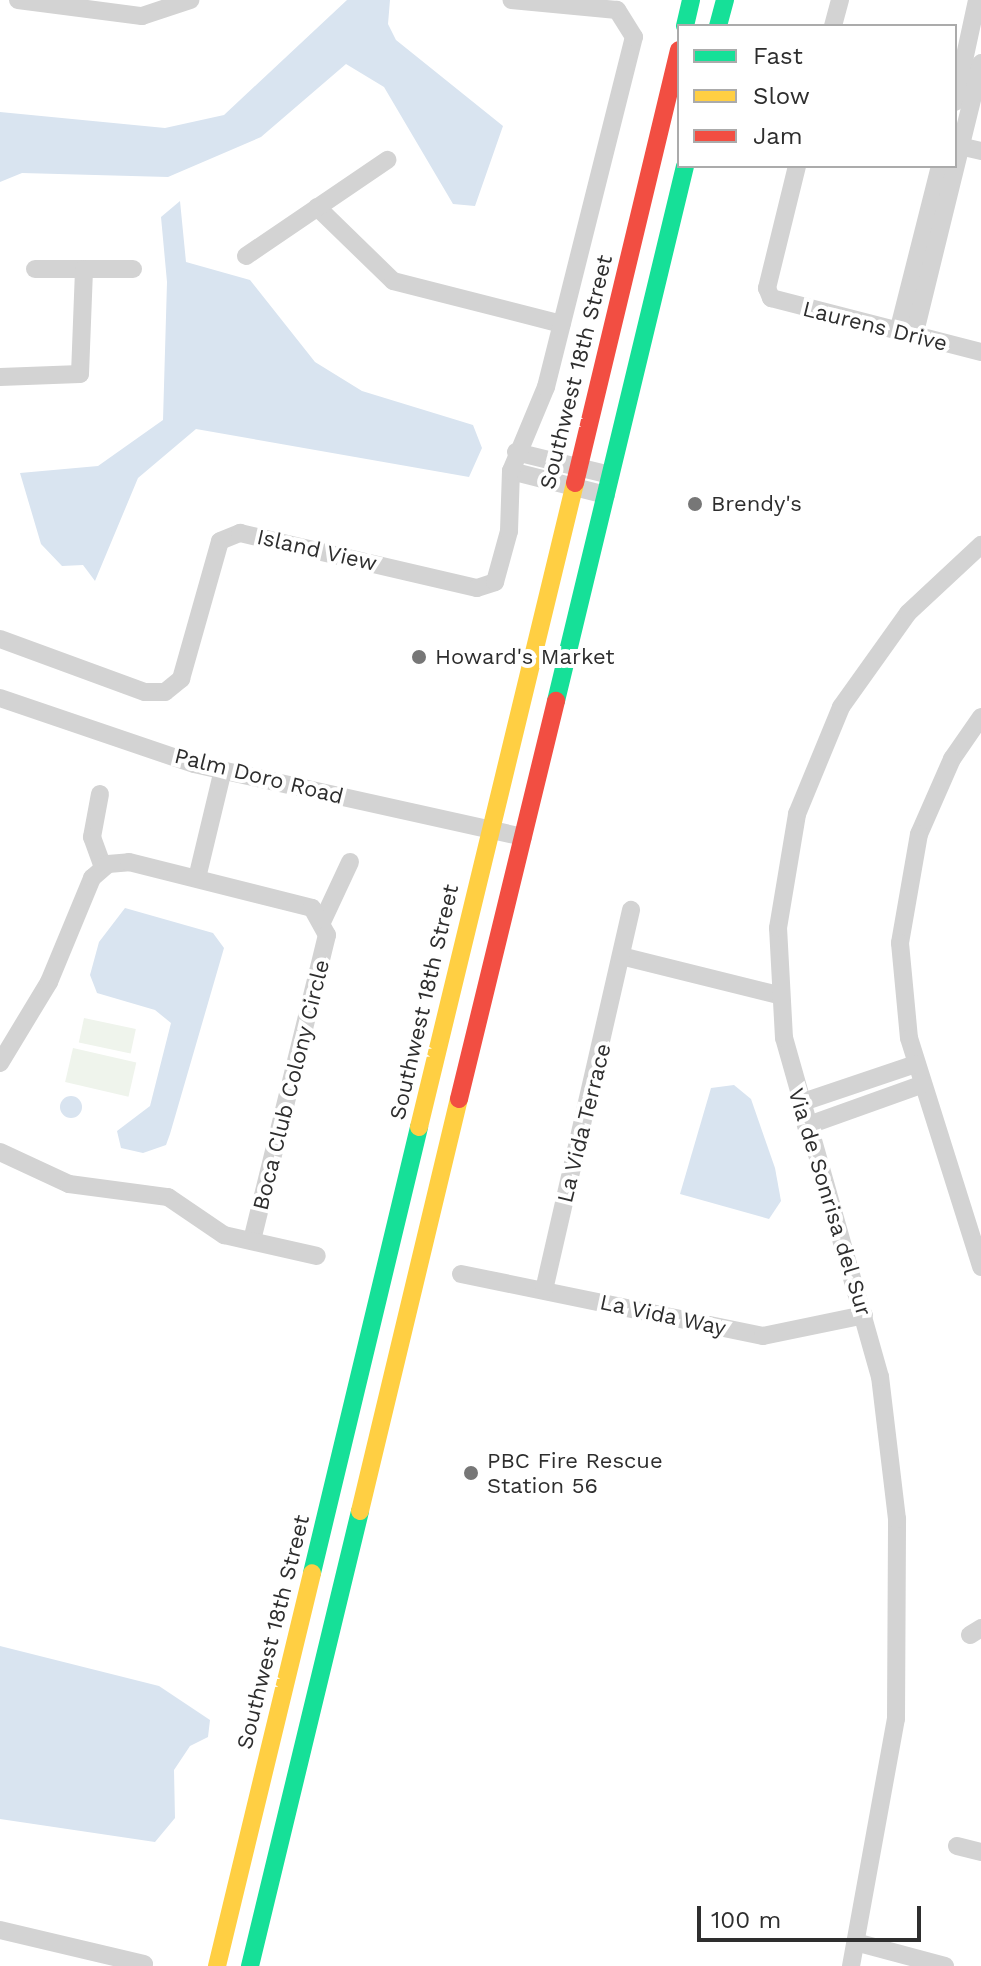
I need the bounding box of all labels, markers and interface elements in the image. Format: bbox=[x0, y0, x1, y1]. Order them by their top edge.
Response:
legend bbox=[677, 24, 957, 168]
text: Fast bbox=[753, 42, 803, 70]
text: Slow bbox=[753, 82, 810, 110]
text: Jam bbox=[753, 122, 803, 150]
street label: Southwest 18th Street bbox=[534, 252, 618, 492]
street label: Laurens Drive bbox=[800, 295, 950, 357]
place label: Brendy's bbox=[711, 491, 802, 517]
marker: Brendy's bbox=[686, 495, 704, 513]
street label: Island View bbox=[254, 523, 380, 577]
place label: Howard's Market bbox=[435, 644, 615, 670]
marker: Howard's Market bbox=[410, 648, 428, 666]
street label: Palm Doro Road bbox=[172, 742, 346, 810]
street label: Southwest 18th Street bbox=[384, 881, 464, 1123]
street label: Boca Club Colony Circle bbox=[247, 957, 335, 1213]
street label: La Vida Terrace bbox=[551, 1039, 617, 1207]
street label: Via de Sonrisa del Sur bbox=[782, 1084, 878, 1320]
street label: La Vida Way bbox=[596, 1289, 730, 1341]
place label: PBC Fire Rescue Station 56 bbox=[487, 1447, 663, 1498]
marker: PBC Fire Rescue Station 56 bbox=[462, 1464, 480, 1482]
street label: Southwest 18th Street bbox=[231, 1512, 315, 1752]
scale bar bbox=[701, 1890, 925, 1940]
text: 100 m bbox=[711, 1906, 781, 1934]

